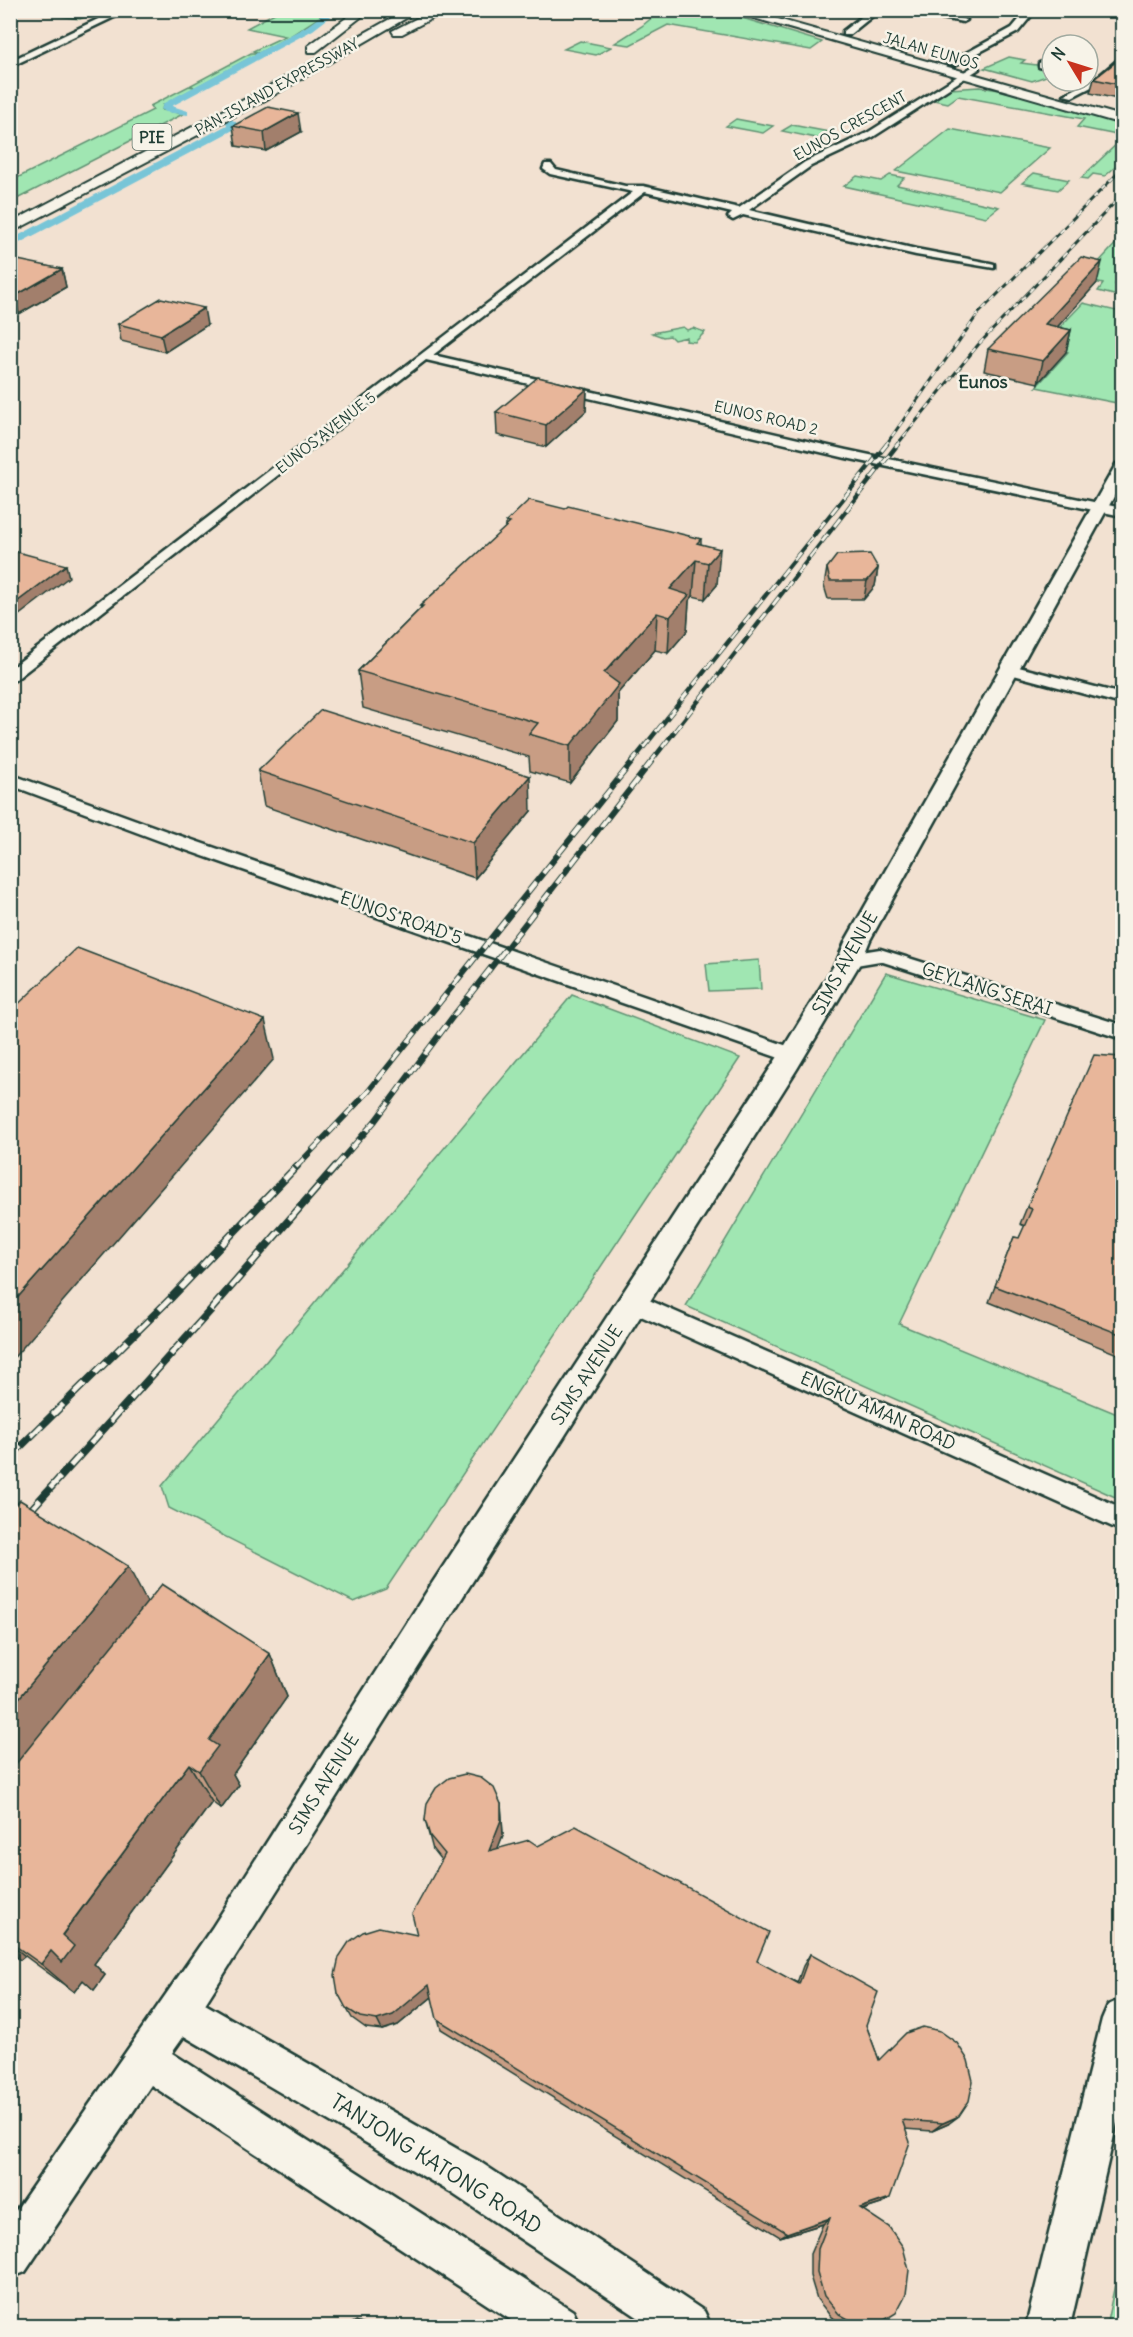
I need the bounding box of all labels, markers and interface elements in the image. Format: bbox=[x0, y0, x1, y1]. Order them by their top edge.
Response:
street label: JALAN EUNOS bbox=[881, 28, 981, 73]
street label: PAN-ISLAND EXPRESSWAY bbox=[191, 33, 363, 140]
north arrow bbox=[1040, 33, 1100, 93]
text: N bbox=[1047, 43, 1069, 64]
street label: EUNOS CRESCENT bbox=[790, 87, 910, 164]
road number: PIE bbox=[132, 124, 172, 150]
district label: Eunos bbox=[958, 370, 1008, 393]
street label: EUNOS AVENUE 5 bbox=[272, 388, 380, 478]
street label: EUNOS ROAD 2 bbox=[712, 396, 820, 439]
street label: EUNOS ROAD 5 bbox=[337, 886, 465, 949]
street label: SIMS AVENUE bbox=[807, 907, 882, 1019]
street label: GEYLANG SERAI bbox=[919, 957, 1056, 1021]
street label: SIMS AVENUE bbox=[546, 1320, 628, 1429]
street label: ENGKU AMAN ROAD bbox=[797, 1366, 959, 1455]
street label: SIMS AVENUE bbox=[283, 1729, 364, 1839]
street label: TANJONG KATONG ROAD bbox=[325, 2087, 547, 2240]

